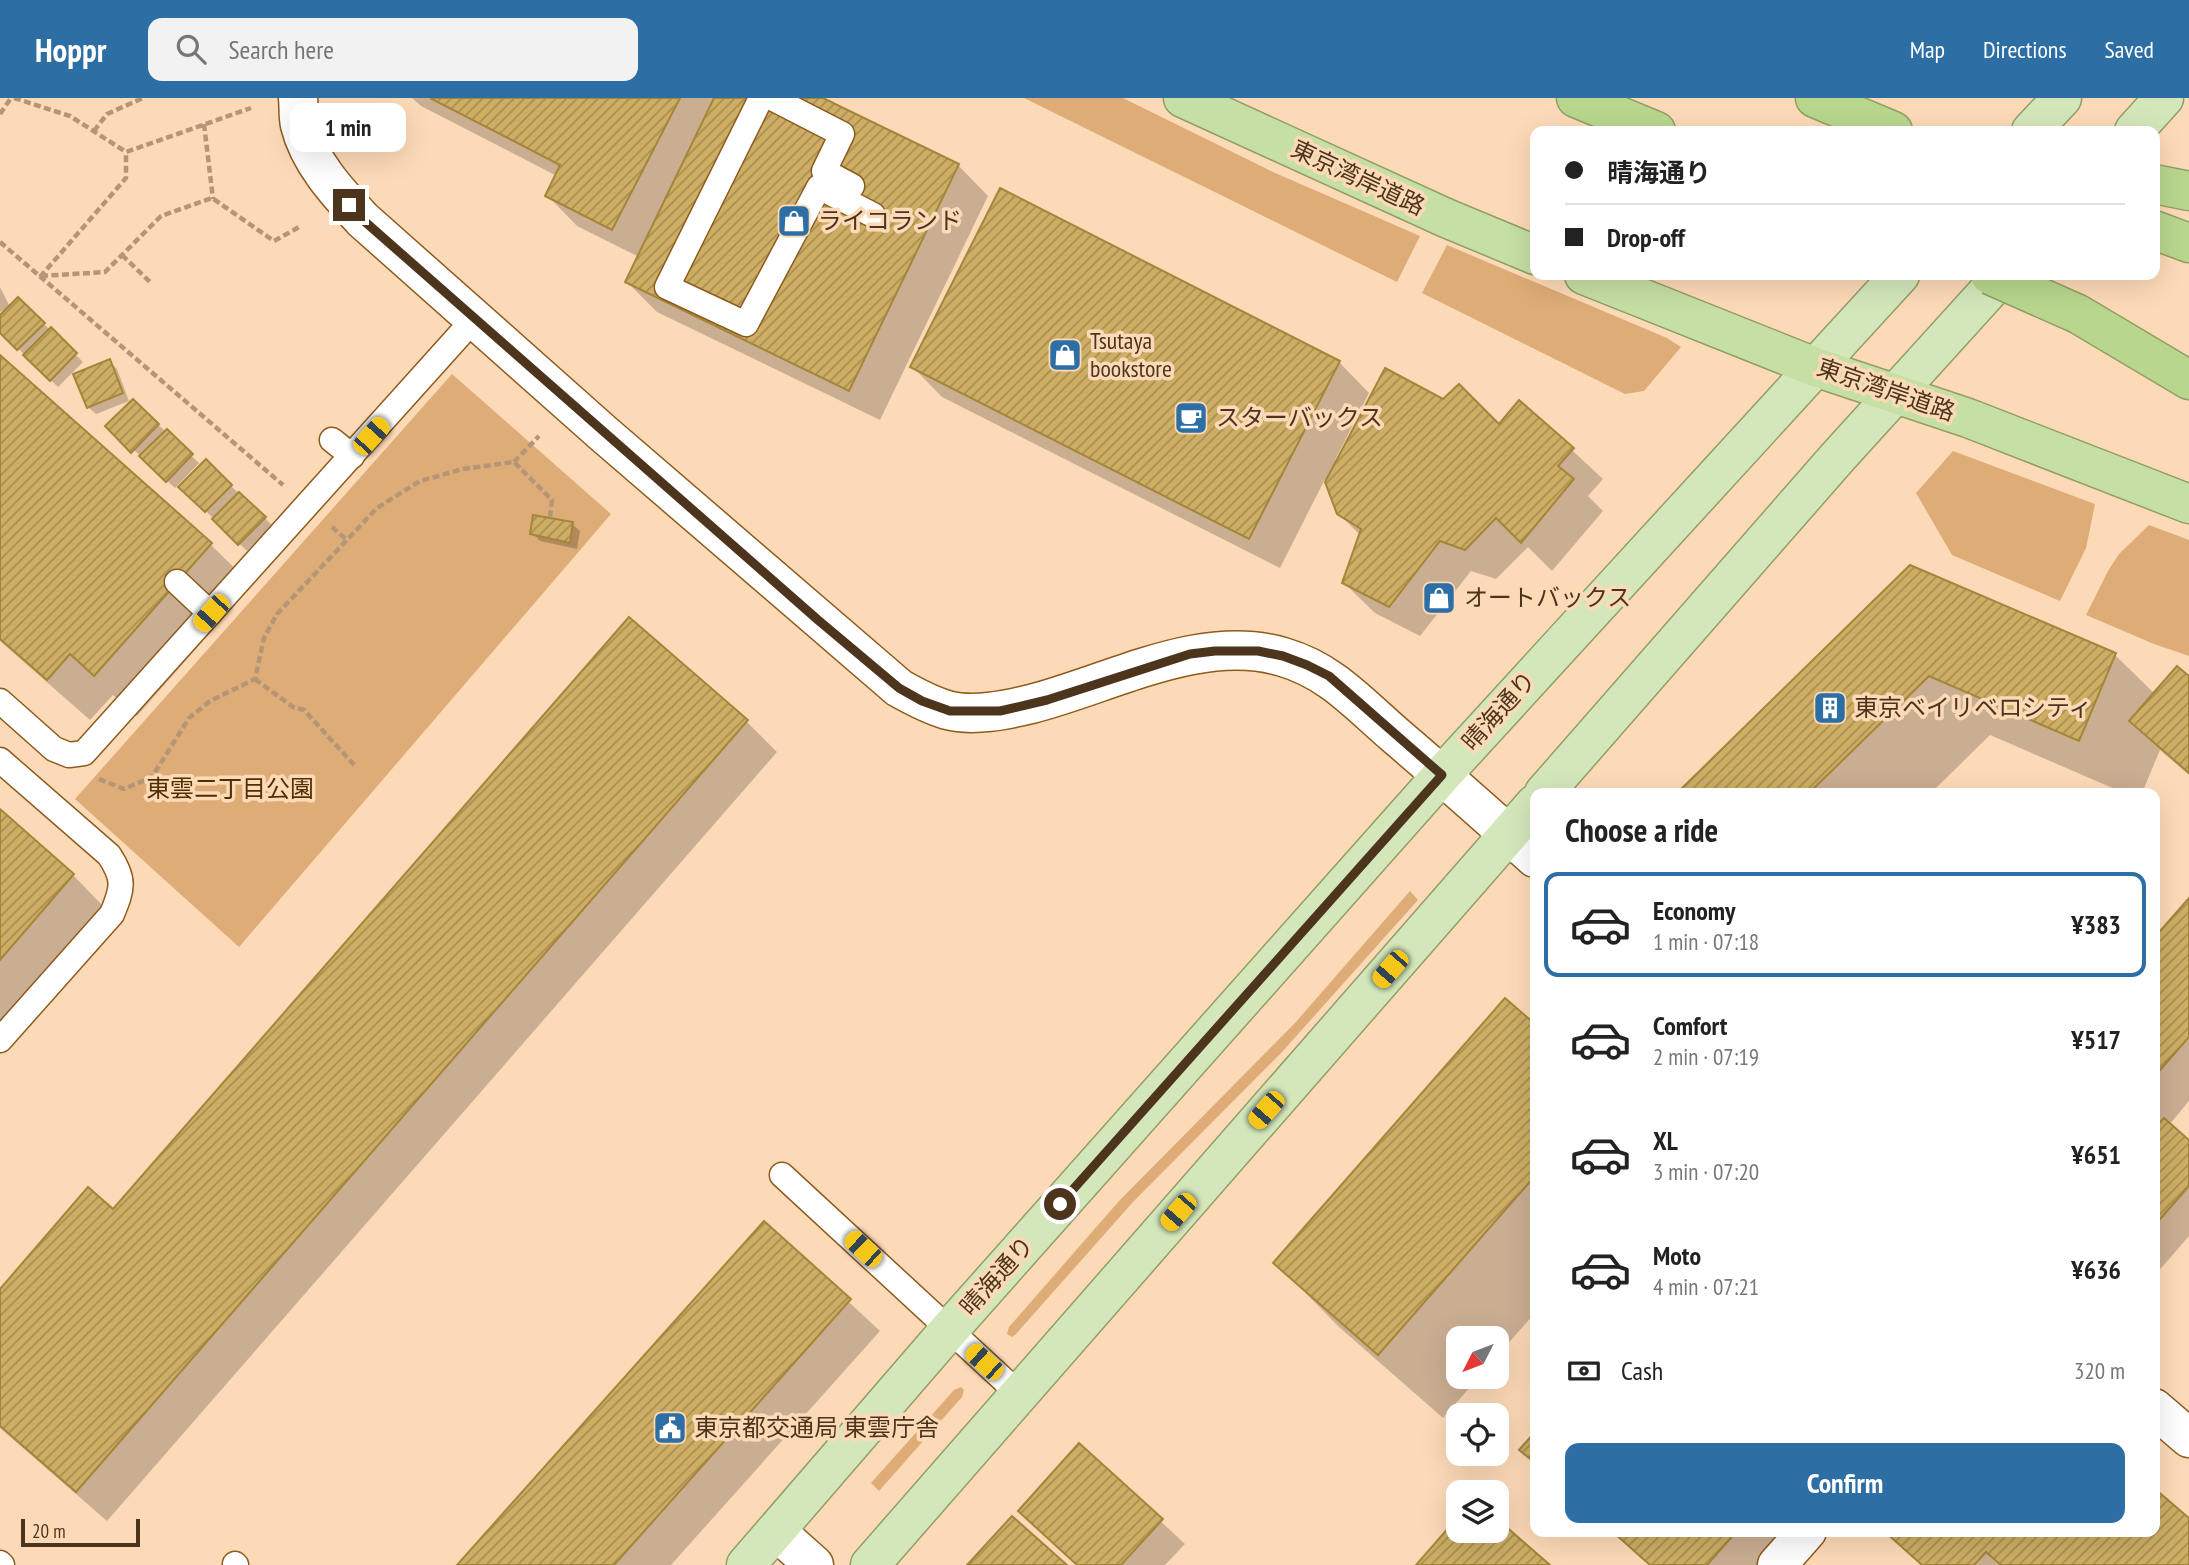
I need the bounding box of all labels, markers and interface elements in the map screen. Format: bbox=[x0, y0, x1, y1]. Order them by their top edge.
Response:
search box bbox=[148, 18, 638, 81]
text: Hoppr bbox=[35, 28, 106, 71]
icon: search bbox=[172, 30, 210, 68]
text: Search here bbox=[228, 33, 334, 66]
text: Map bbox=[1910, 34, 1945, 65]
text: Directions bbox=[1983, 34, 2067, 65]
text: Saved bbox=[2105, 34, 2154, 65]
callout: 1 min bbox=[291, 104, 407, 153]
text: 1 min bbox=[325, 113, 371, 142]
street label: 東京湾岸道路 bbox=[1286, 133, 1430, 222]
text: 晴海通り bbox=[1607, 156, 1711, 189]
route end bbox=[333, 189, 365, 221]
shop icon: ライコランド bbox=[775, 202, 813, 240]
place label: ライコランド bbox=[818, 205, 962, 236]
text: Drop-off bbox=[1607, 221, 1685, 254]
place label: Tsutaya bookstore bbox=[1090, 325, 1172, 384]
shop icon: Tsutaya bookstore bbox=[1046, 336, 1084, 374]
street label: 東京湾岸道路 bbox=[1813, 351, 1959, 428]
cafe icon: スターバックス bbox=[1172, 399, 1210, 437]
place label: スターバックス bbox=[1216, 402, 1383, 433]
car bbox=[350, 413, 393, 459]
shop icon: オートバックス bbox=[1420, 579, 1458, 617]
place label: オートバックス bbox=[1464, 582, 1631, 613]
car bbox=[190, 590, 233, 636]
street label: 晴海通り bbox=[1455, 665, 1542, 757]
building icon: 東京ベイリベロシティ bbox=[1811, 689, 1849, 727]
place label: 東京ベイリベロシティ bbox=[1854, 692, 2093, 723]
park label: 東雲二丁目公園 bbox=[146, 773, 314, 804]
text: Choose a ride bbox=[1565, 809, 1718, 851]
icon: car bbox=[1569, 893, 1632, 956]
text: Economy bbox=[1653, 894, 1735, 927]
text: ¥383 bbox=[2071, 908, 2121, 941]
text: 1 min · 07:18 bbox=[1653, 927, 1759, 956]
car bbox=[1369, 946, 1412, 992]
icon: car bbox=[1569, 1008, 1632, 1071]
text: Comfort bbox=[1653, 1009, 1727, 1042]
text: ¥517 bbox=[2071, 1023, 2121, 1056]
text: 2 min · 07:19 bbox=[1653, 1042, 1759, 1071]
car bbox=[1245, 1087, 1288, 1133]
icon: car bbox=[1569, 1123, 1632, 1186]
text: XL bbox=[1653, 1124, 1678, 1157]
text: ¥651 bbox=[2071, 1138, 2121, 1171]
text: 3 min · 07:20 bbox=[1653, 1157, 1759, 1186]
route start bbox=[1044, 1188, 1076, 1220]
car bbox=[1157, 1189, 1200, 1235]
car bbox=[841, 1227, 886, 1271]
street label: 晴海通り bbox=[953, 1230, 1040, 1322]
icon: car bbox=[1569, 1238, 1632, 1301]
text: Moto bbox=[1653, 1239, 1701, 1272]
text: ¥636 bbox=[2071, 1253, 2121, 1286]
text: 4 min · 07:21 bbox=[1653, 1272, 1759, 1301]
north arrow bbox=[1446, 1326, 1508, 1390]
map controls bbox=[1446, 1326, 1509, 1543]
car bbox=[962, 1340, 1007, 1384]
icon: cash bbox=[1565, 1352, 1603, 1390]
text: Cash bbox=[1621, 1354, 1663, 1387]
text: 320 m bbox=[2074, 1356, 2125, 1385]
button: locate bbox=[1446, 1403, 1509, 1466]
public building icon: 東京都交通局 東雲庁舎 bbox=[651, 1409, 689, 1447]
place label: 東京都交通局 東雲庁舎 bbox=[694, 1412, 939, 1443]
button: Confirm bbox=[1565, 1443, 2125, 1523]
button: layers bbox=[1446, 1480, 1509, 1543]
scale bar bbox=[21, 1516, 140, 1548]
text: 20 m bbox=[32, 1519, 66, 1543]

